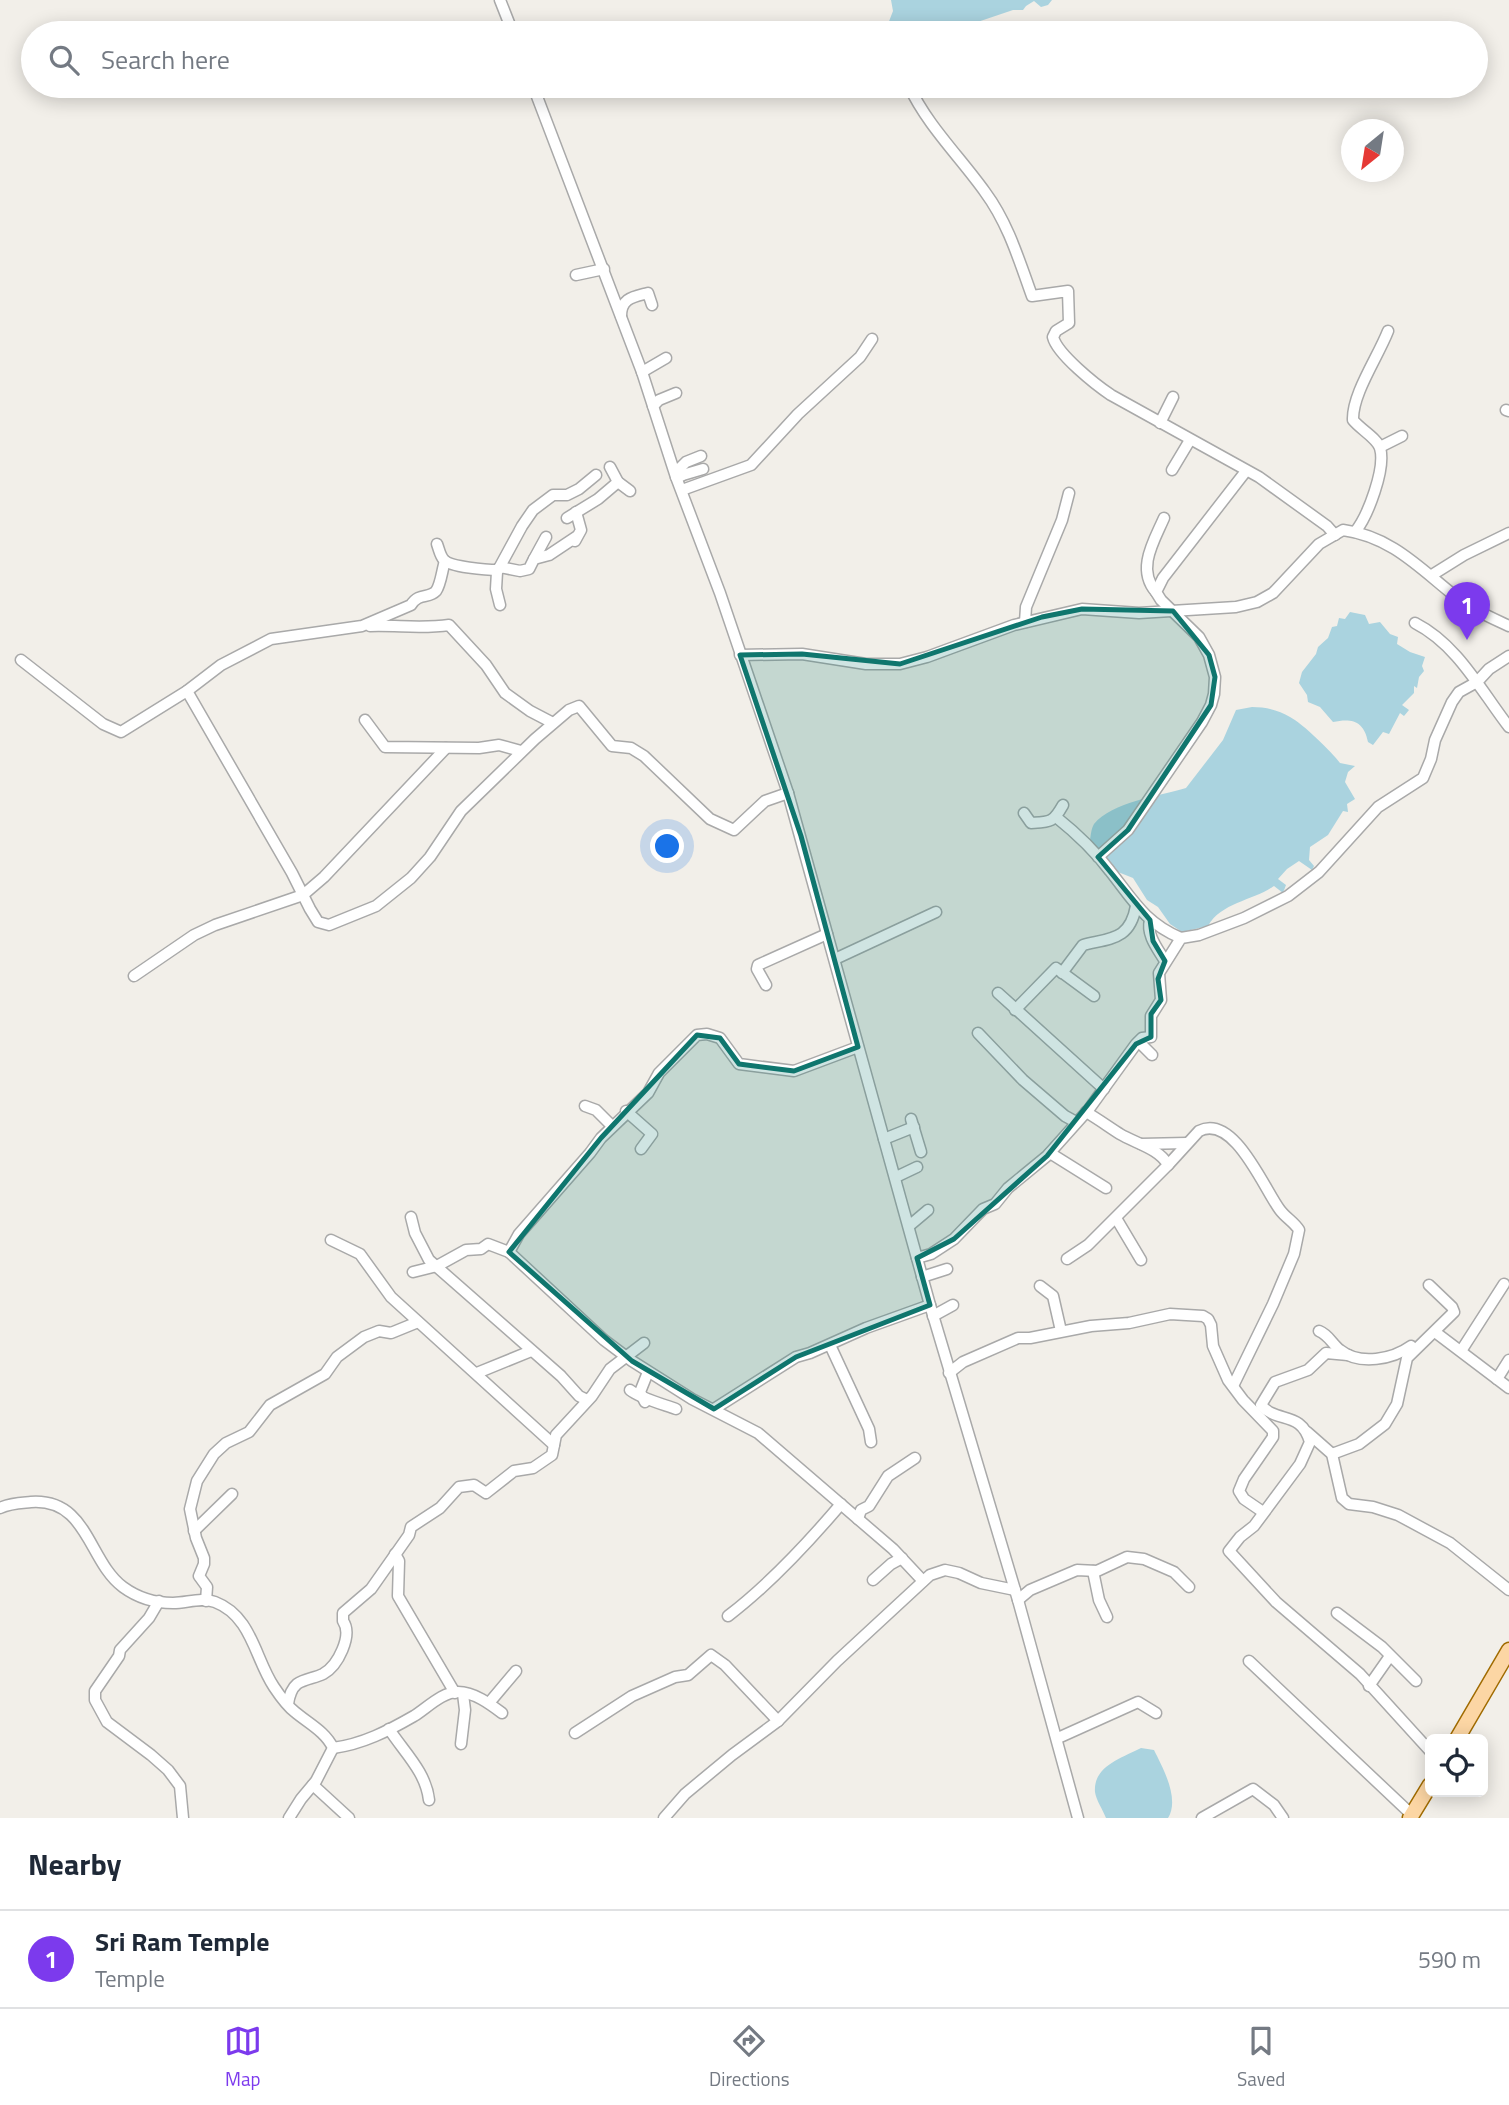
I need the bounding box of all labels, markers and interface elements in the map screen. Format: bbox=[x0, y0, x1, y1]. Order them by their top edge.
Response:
search box bbox=[21, 21, 1488, 98]
text: Search here bbox=[101, 40, 230, 79]
icon: search bbox=[45, 41, 83, 79]
north arrow bbox=[1341, 119, 1404, 182]
pin: 1 bbox=[1444, 582, 1490, 640]
your location bbox=[650, 829, 684, 863]
map controls bbox=[1425, 1734, 1488, 1797]
button: locate bbox=[1425, 1734, 1488, 1797]
text: Nearby bbox=[28, 1841, 121, 1887]
text: Sri Ram Temple bbox=[95, 1922, 269, 1961]
text: 1 bbox=[45, 1942, 57, 1977]
text: 590 m bbox=[1418, 1942, 1481, 1977]
text: Temple bbox=[95, 1961, 165, 1996]
tab: Map bbox=[224, 2022, 262, 2093]
tab: Directions bbox=[709, 2022, 790, 2093]
tab: Saved bbox=[1237, 2022, 1285, 2093]

